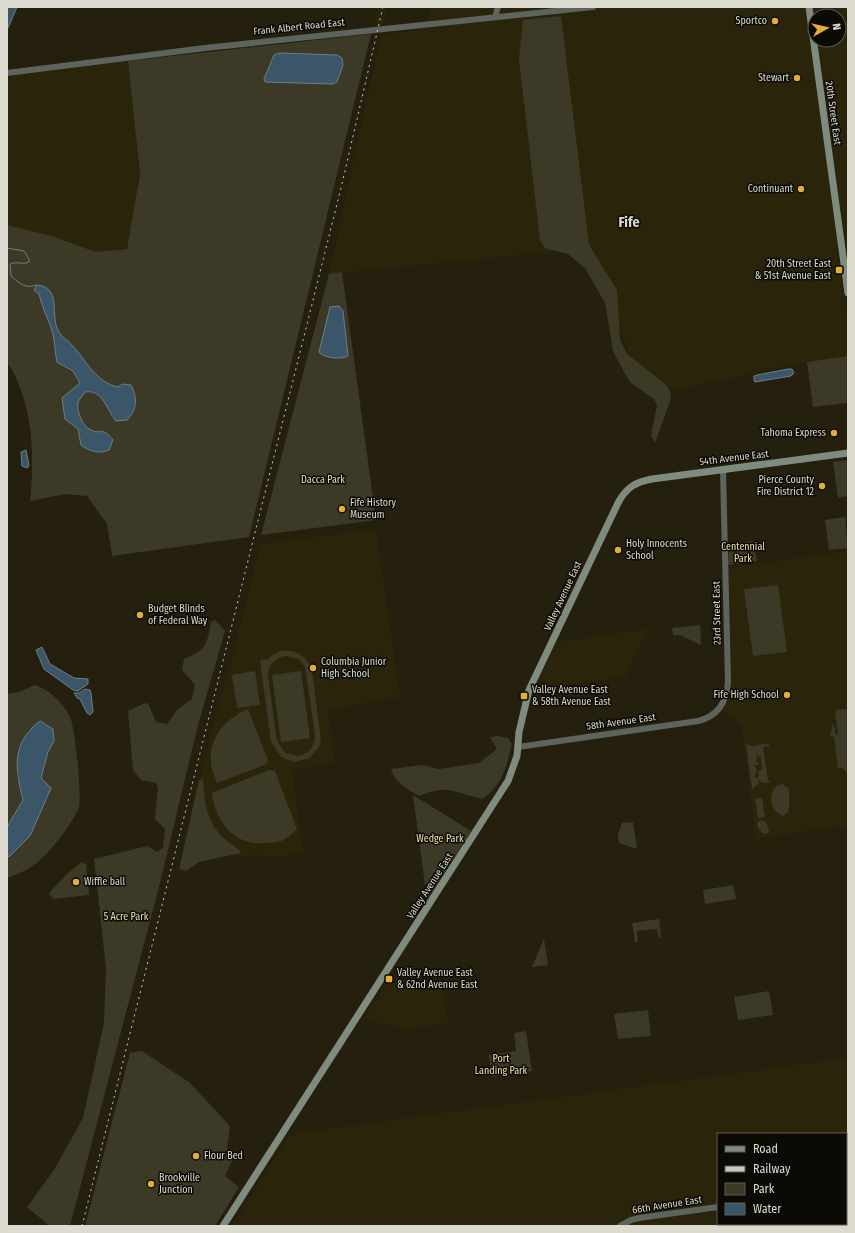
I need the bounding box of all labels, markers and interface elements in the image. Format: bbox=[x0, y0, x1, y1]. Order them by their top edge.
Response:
north arrow bbox=[807, 8, 847, 48]
place label: Sportco bbox=[736, 15, 767, 27]
street label: Frank Albert Road East bbox=[253, 16, 346, 38]
marker: Sportco bbox=[770, 16, 780, 26]
text: N bbox=[830, 23, 843, 31]
place label: Stewart bbox=[758, 72, 790, 84]
marker: Stewart bbox=[792, 73, 802, 83]
street label: 20th Street East bbox=[823, 80, 844, 146]
place label: Continuant bbox=[748, 183, 794, 195]
marker: Continuant bbox=[796, 184, 806, 194]
district label: Fife bbox=[618, 214, 640, 231]
place label: 20th Street East & 51st Avenue East bbox=[755, 258, 832, 282]
marker: 20th Street East & 51st Avenue East bbox=[834, 265, 844, 275]
place label: Tahoma Express bbox=[761, 427, 826, 439]
marker: Tahoma Express bbox=[829, 428, 839, 438]
street label: 54th Avenue East bbox=[699, 448, 770, 468]
park label: Dacca Park bbox=[301, 474, 345, 486]
place label: Pierce County Fire District 12 bbox=[757, 474, 815, 498]
marker: Pierce County Fire District 12 bbox=[817, 481, 827, 491]
place label: Fife History Museum bbox=[350, 497, 397, 521]
marker: Fife History Museum bbox=[337, 504, 347, 514]
place label: Holy Innocents School bbox=[626, 538, 687, 562]
park label: Centennial Park bbox=[721, 541, 765, 565]
marker: Holy Innocents School bbox=[613, 545, 623, 555]
street label: Valley Avenue East bbox=[542, 558, 585, 633]
street label: 23rd Street East bbox=[710, 580, 724, 645]
place label: Budget Blinds of Federal Way bbox=[148, 603, 208, 627]
marker: Budget Blinds of Federal Way bbox=[135, 610, 145, 620]
place label: Columbia Junior High School bbox=[321, 656, 387, 680]
marker: Columbia Junior High School bbox=[308, 663, 318, 673]
place label: Valley Avenue East & 58th Avenue East bbox=[532, 684, 612, 708]
place label: Fife High School bbox=[714, 689, 779, 701]
marker: Fife High School bbox=[782, 690, 792, 700]
marker: Valley Avenue East & 58th Avenue East bbox=[519, 691, 529, 701]
street label: 58th Avenue East bbox=[586, 711, 657, 733]
park label: Wedge Park bbox=[416, 833, 464, 845]
street label: Valley Avenue East bbox=[404, 850, 456, 921]
place label: Wiffle ball bbox=[84, 876, 125, 888]
marker: Wiffle ball bbox=[71, 877, 81, 887]
park label: 5 Acre Park bbox=[104, 911, 149, 923]
place label: Valley Avenue East & 62nd Avenue East bbox=[397, 967, 478, 991]
marker: Valley Avenue East & 62nd Avenue East bbox=[384, 974, 394, 984]
park label: Port Landing Park bbox=[475, 1053, 528, 1077]
legend bbox=[717, 1133, 847, 1225]
text: Road bbox=[753, 1142, 778, 1156]
place label: Flour Bed bbox=[204, 1150, 243, 1162]
marker: Flour Bed bbox=[191, 1151, 201, 1161]
text: Railway bbox=[753, 1162, 791, 1176]
place label: Brookville Junction bbox=[159, 1172, 200, 1196]
marker: Brookville Junction bbox=[146, 1179, 156, 1189]
text: Park bbox=[753, 1182, 775, 1196]
street label: 66th Avenue East bbox=[631, 1193, 703, 1216]
text: Water bbox=[753, 1202, 782, 1216]

